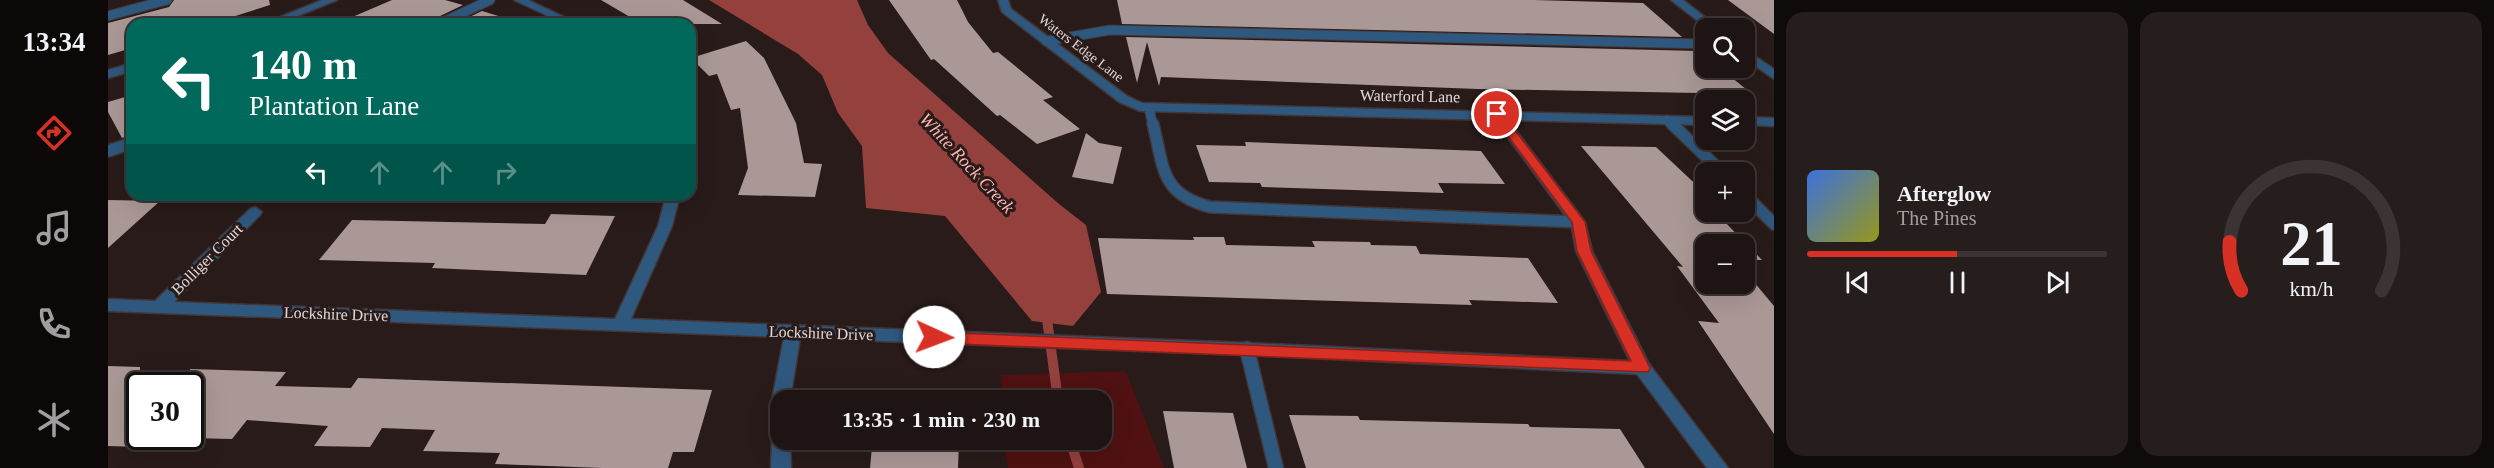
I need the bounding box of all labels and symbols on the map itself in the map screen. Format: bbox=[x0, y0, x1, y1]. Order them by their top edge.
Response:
street label: Waters Edge Lane bbox=[1036, 11, 1126, 85]
street label: Waterford Lane bbox=[1360, 87, 1460, 105]
pin bbox=[1471, 88, 1522, 139]
water label: White Rock Creek bbox=[916, 109, 1019, 218]
street label: Bolliger Court bbox=[168, 220, 247, 299]
street label: Lockshire Drive bbox=[284, 304, 388, 324]
position arrow bbox=[902, 305, 966, 369]
street label: Lockshire Drive bbox=[769, 323, 873, 343]
speed limit sign: 30 bbox=[126, 372, 204, 450]

